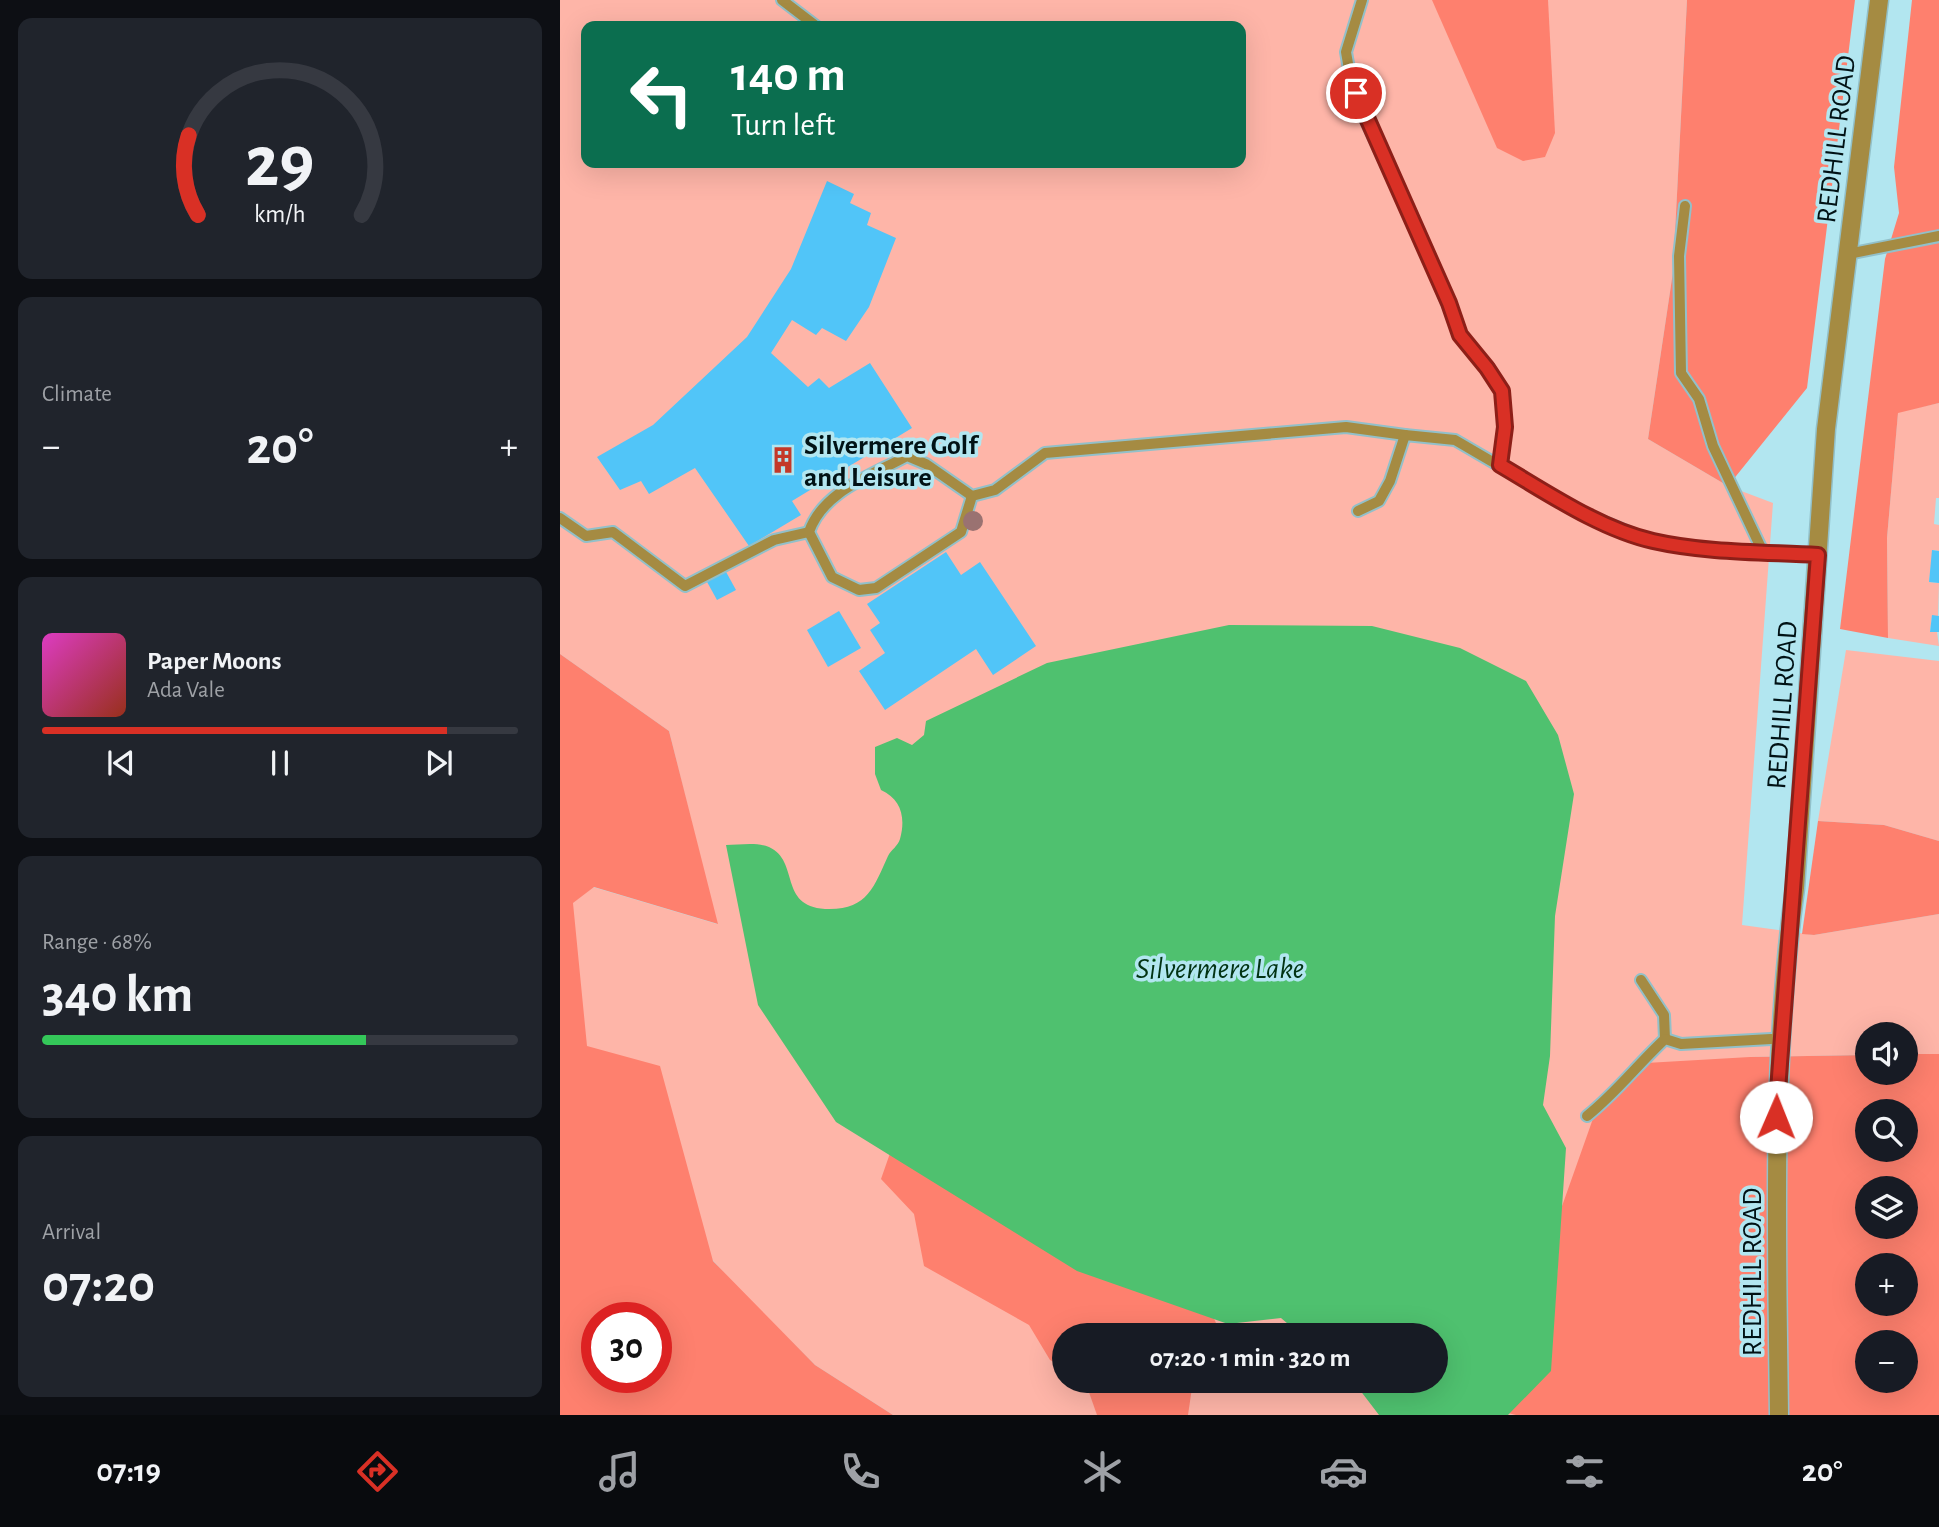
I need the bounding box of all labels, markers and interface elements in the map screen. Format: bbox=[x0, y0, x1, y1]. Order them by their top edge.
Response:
icon: left bbox=[616, 49, 707, 140]
text: 140 m bbox=[731, 51, 846, 100]
street label: REDHILL ROAD bbox=[1813, 54, 1861, 225]
pin bbox=[1326, 63, 1386, 123]
icon: arrive bbox=[1337, 74, 1375, 112]
text: Turn left bbox=[731, 109, 835, 141]
text: 29 bbox=[245, 127, 315, 200]
text: km/h bbox=[254, 202, 306, 227]
text: Climate bbox=[42, 383, 112, 406]
text: 20° bbox=[247, 421, 313, 473]
text: − bbox=[42, 428, 60, 466]
text: + bbox=[500, 428, 518, 466]
place label: Silvermere Golf and Leisure bbox=[804, 432, 979, 492]
building icon: Silvermere Golf and Leisure bbox=[768, 445, 798, 475]
street label: REDHILL ROAD bbox=[1763, 620, 1803, 790]
text: Paper Moons bbox=[147, 648, 282, 674]
text: Ada Vale bbox=[147, 679, 225, 702]
icon: previous bbox=[102, 744, 140, 782]
icon: pause bbox=[261, 744, 299, 782]
icon: next bbox=[420, 744, 458, 782]
text: Range · 68% bbox=[42, 931, 152, 954]
water label: Silvermere Lake bbox=[1136, 954, 1304, 984]
text: 340 km bbox=[42, 969, 193, 1021]
map controls bbox=[1855, 1022, 1918, 1393]
button: sound bbox=[1855, 1022, 1918, 1085]
position arrow bbox=[1739, 1080, 1813, 1154]
button: search bbox=[1855, 1099, 1918, 1162]
button: layers bbox=[1855, 1176, 1918, 1239]
street label: REDHILL ROAD bbox=[1739, 1188, 1767, 1356]
text: Arrival bbox=[42, 1221, 101, 1244]
button: + bbox=[1855, 1253, 1918, 1316]
text: 07:20 bbox=[42, 1259, 155, 1311]
speed limit sign: 30 bbox=[581, 1302, 672, 1393]
button: − bbox=[1855, 1330, 1918, 1393]
text: 07:20 · 1 min · 320 m bbox=[1150, 1345, 1350, 1371]
icon: directions bbox=[353, 1447, 402, 1496]
icon: music bbox=[595, 1447, 644, 1496]
icon: phone bbox=[836, 1447, 885, 1496]
icon: climate bbox=[1078, 1447, 1127, 1496]
icon: car bbox=[1319, 1447, 1368, 1496]
icon: filters bbox=[1560, 1447, 1609, 1496]
text: 07:19 bbox=[96, 1455, 161, 1487]
text: 20° bbox=[1802, 1455, 1843, 1487]

